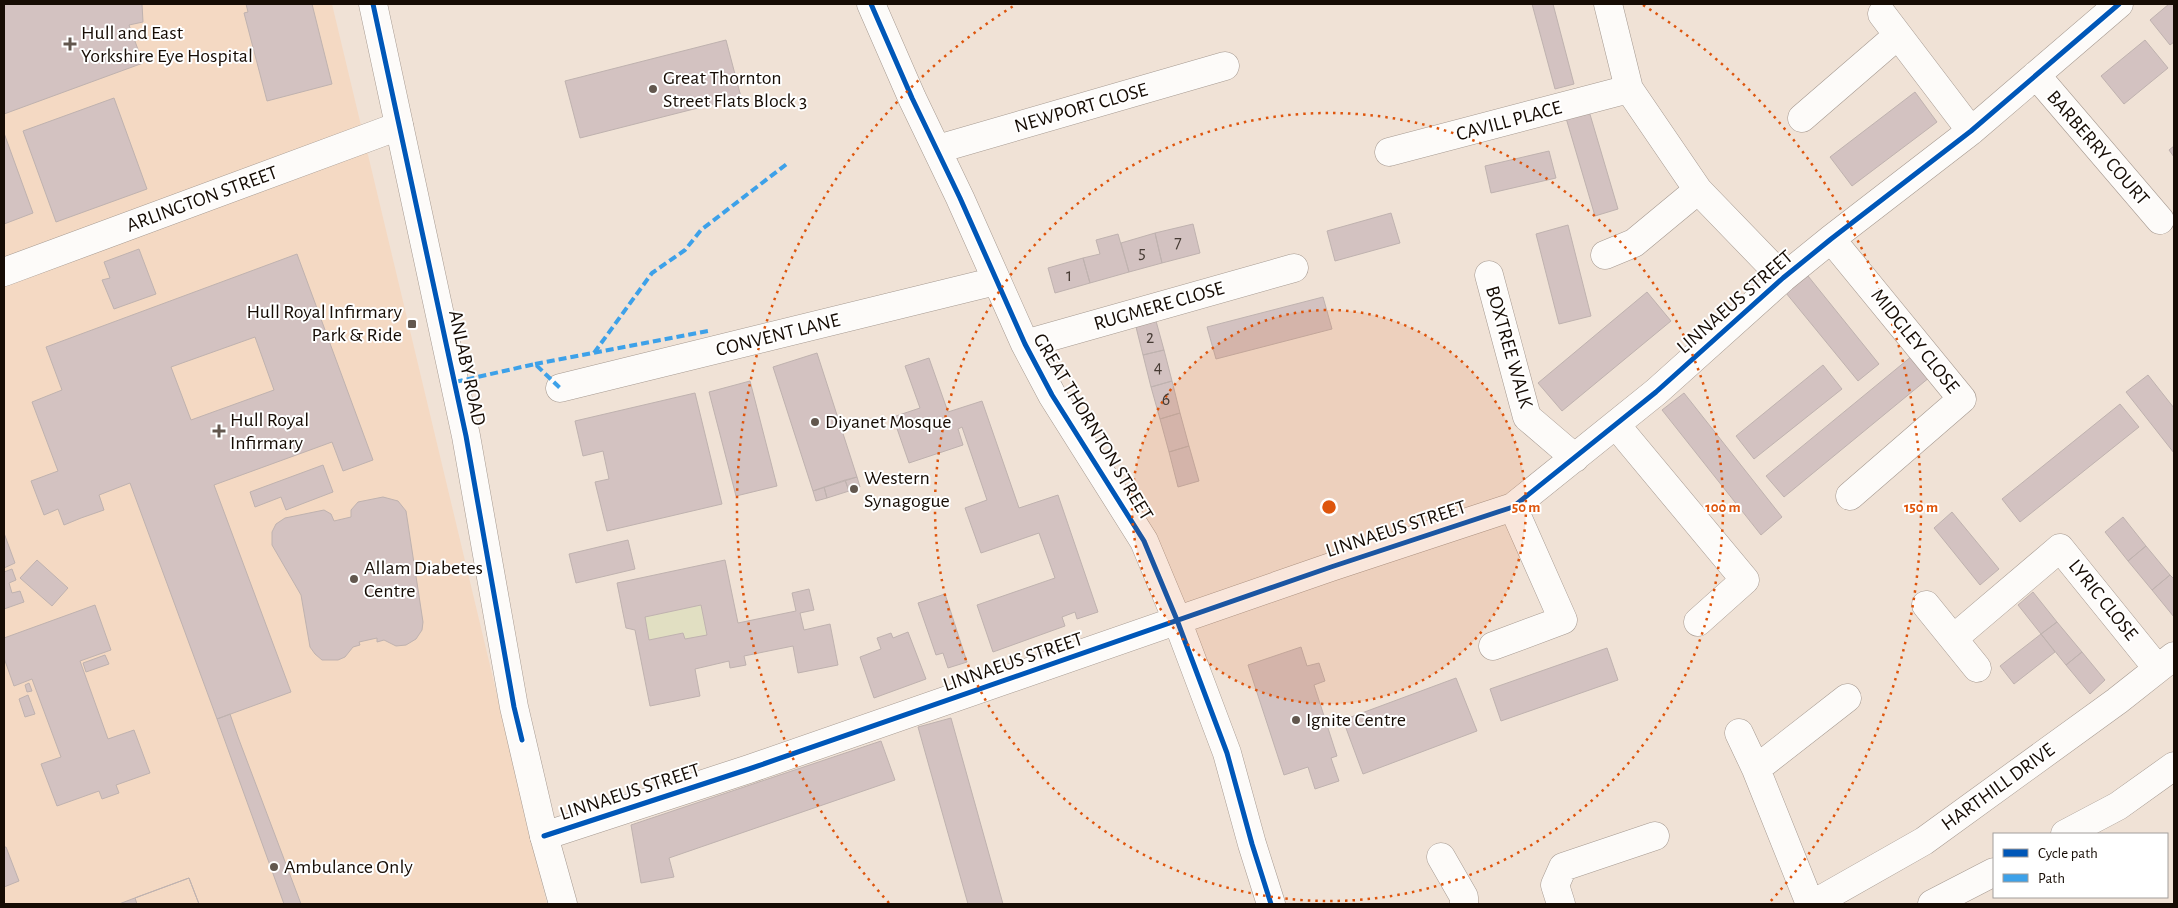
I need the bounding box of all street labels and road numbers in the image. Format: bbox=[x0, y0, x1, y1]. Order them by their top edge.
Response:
street label: NEWPORT CLOSE bbox=[1012, 79, 1150, 137]
street label: BARBERRY COURT bbox=[2043, 87, 2153, 209]
street label: CAVILL PLACE bbox=[1454, 97, 1564, 145]
street label: ARLINGTON STREET bbox=[124, 162, 281, 236]
street label: LINNAEUS STREET bbox=[1673, 246, 1797, 358]
street label: RUGMERE CLOSE bbox=[1092, 278, 1227, 334]
street label: BOXTREE WALK bbox=[1482, 284, 1536, 411]
street label: MIDGLEY CLOSE bbox=[1867, 285, 1963, 397]
street label: ANLABY ROAD bbox=[445, 308, 489, 428]
street label: CONVENT LANE bbox=[714, 310, 842, 360]
street label: GREAT THORNTON STREET bbox=[1029, 330, 1157, 524]
street label: LINNAEUS STREET bbox=[1323, 497, 1469, 561]
street label: LYRIC CLOSE bbox=[2065, 556, 2142, 644]
street label: LINNAEUS STREET bbox=[940, 629, 1086, 695]
street label: HARTHILL DRIVE bbox=[1938, 739, 2059, 835]
street label: LINNAEUS STREET bbox=[557, 760, 703, 824]

